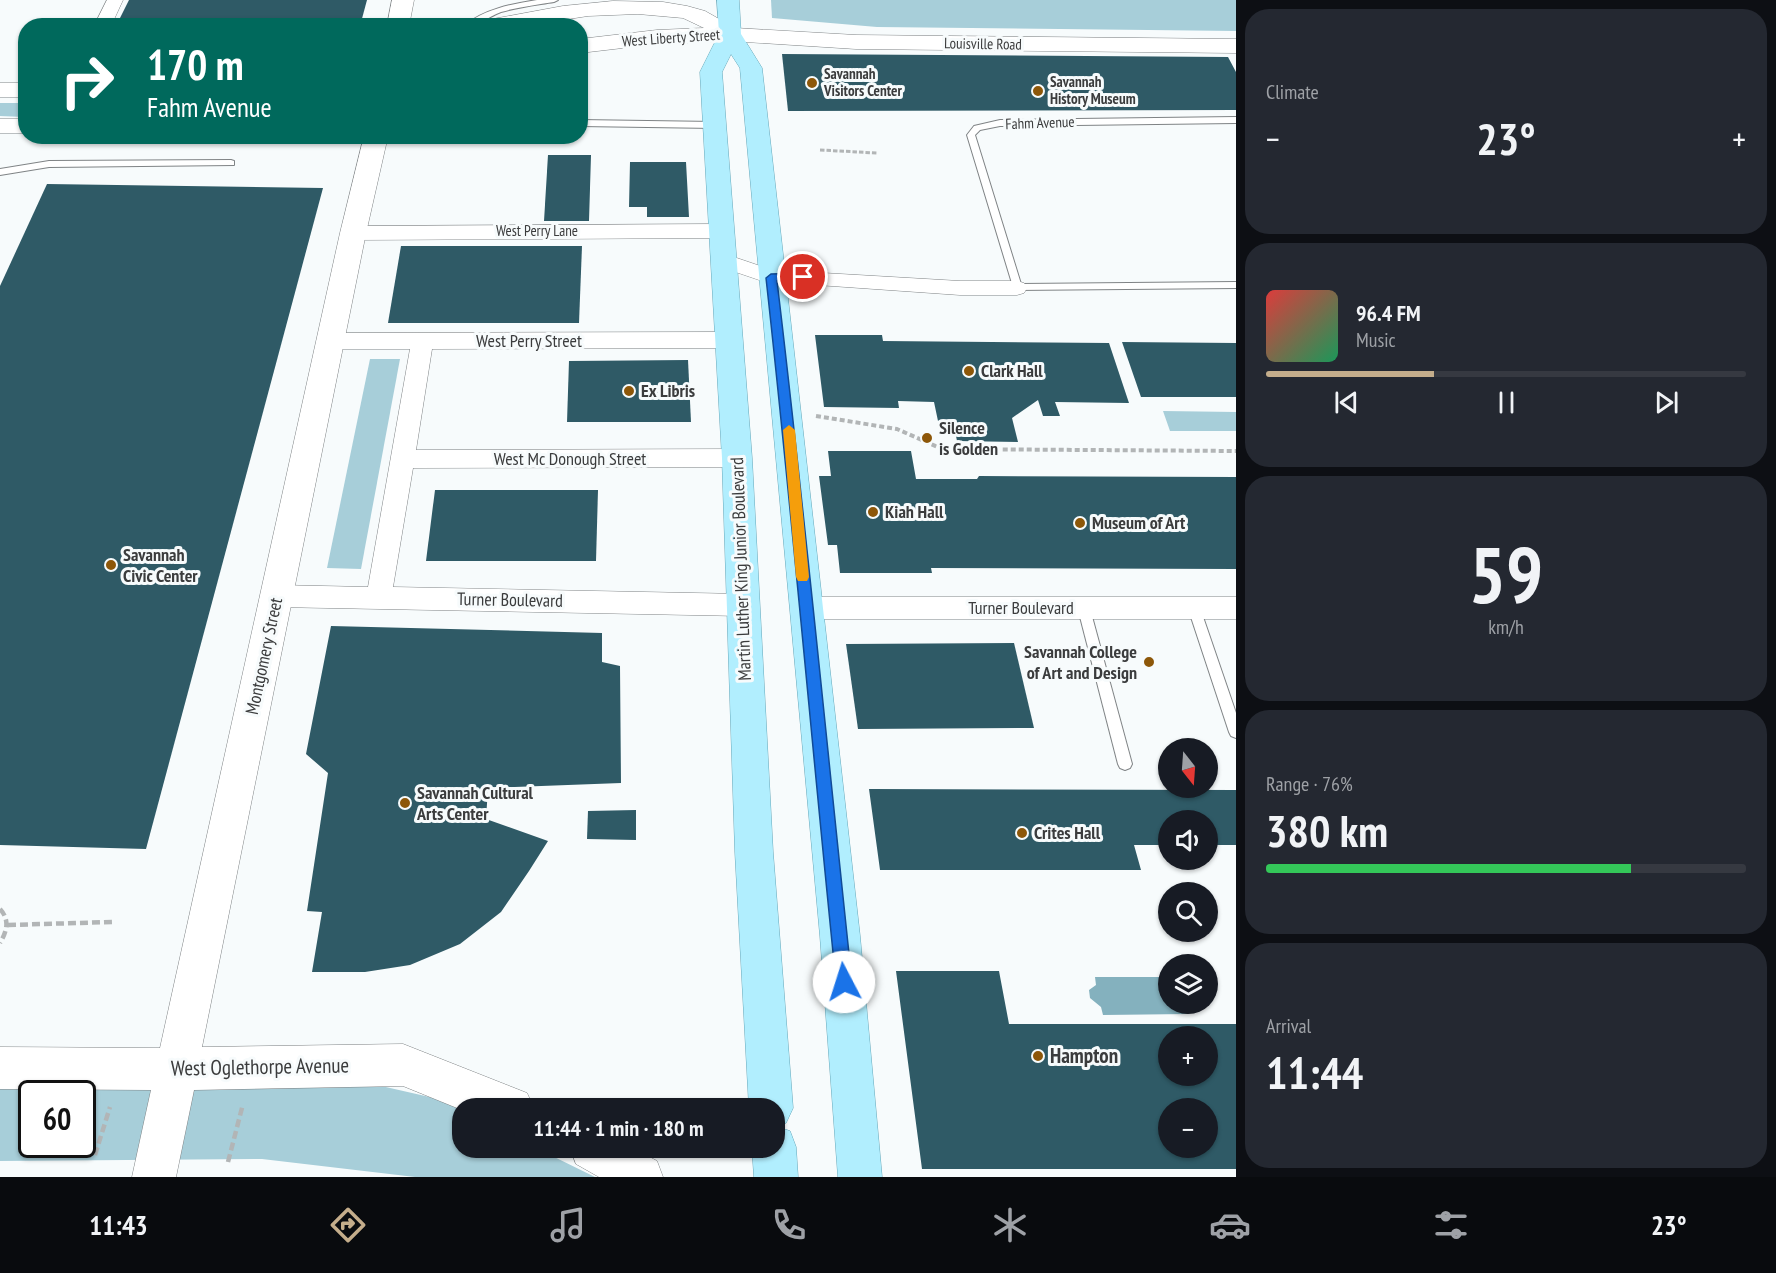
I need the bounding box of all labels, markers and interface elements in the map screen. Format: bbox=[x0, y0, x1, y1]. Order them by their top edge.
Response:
street label: West Liberty Street bbox=[621, 25, 721, 50]
street label: Louisville Road bbox=[944, 33, 1022, 54]
text: 170 m bbox=[147, 37, 244, 92]
icon: right bbox=[48, 42, 126, 120]
place label: Savannah Visitors Center bbox=[823, 64, 902, 100]
place label: Savannah History Museum bbox=[1050, 72, 1136, 108]
marker: Savannah Visitors Center bbox=[805, 76, 819, 90]
text: Climate bbox=[1266, 79, 1319, 105]
marker: Savannah History Museum bbox=[1031, 84, 1045, 98]
text: Fahm Avenue bbox=[147, 90, 272, 124]
text: 23° bbox=[1476, 109, 1536, 167]
street label: Fahm Avenue bbox=[1005, 112, 1075, 133]
text: − bbox=[1266, 117, 1280, 160]
text: + bbox=[1732, 117, 1746, 160]
street label: West Perry Lane bbox=[496, 221, 578, 240]
pin bbox=[777, 251, 828, 302]
icon: arrive bbox=[786, 260, 819, 293]
text: 96.4 FM bbox=[1356, 299, 1421, 327]
text: Music bbox=[1356, 327, 1396, 353]
street label: West Perry Street bbox=[476, 329, 582, 352]
place label: Clark Hall bbox=[981, 359, 1043, 382]
marker: Clark Hall bbox=[962, 364, 976, 378]
place label: Ex Libris bbox=[641, 379, 695, 402]
marker: Ex Libris bbox=[622, 384, 636, 398]
icon: previous bbox=[1330, 386, 1363, 419]
icon: pause bbox=[1490, 386, 1523, 419]
icon: next bbox=[1650, 386, 1683, 419]
place label: Silence is Golden bbox=[939, 416, 998, 460]
marker: Silence is Golden bbox=[920, 431, 934, 445]
street label: West Mc Donough Street bbox=[494, 447, 646, 470]
street label: Martin Luther King Junior Boulevard bbox=[725, 457, 756, 681]
place label: Kiah Hall bbox=[885, 500, 944, 523]
marker: Kiah Hall bbox=[866, 505, 880, 519]
place label: Museum of Art bbox=[1092, 511, 1186, 534]
marker: Museum of Art bbox=[1073, 516, 1087, 530]
text: 59 bbox=[1469, 524, 1543, 625]
place label: Savannah Civic Center bbox=[123, 543, 198, 587]
marker: Savannah Civic Center bbox=[104, 558, 118, 572]
street label: Turner Boulevard bbox=[457, 587, 563, 612]
street label: Montgomery Street bbox=[240, 595, 287, 716]
street label: Turner Boulevard bbox=[968, 596, 1074, 619]
text: km/h bbox=[1488, 614, 1524, 640]
place label: Savannah College of Art and Design bbox=[1024, 640, 1137, 684]
marker: Savannah College of Art and Design bbox=[1142, 655, 1156, 669]
north arrow bbox=[1158, 738, 1218, 798]
map controls bbox=[1158, 738, 1218, 1158]
text: Range · 76% bbox=[1266, 771, 1353, 797]
place label: Savannah Cultural Arts Center bbox=[416, 781, 534, 825]
marker: Savannah Cultural Arts Center bbox=[398, 796, 412, 810]
text: 380 km bbox=[1266, 801, 1388, 859]
button: sound bbox=[1158, 810, 1218, 870]
place label: Crites Hall bbox=[1034, 821, 1101, 844]
marker: Crites Hall bbox=[1015, 826, 1029, 840]
button: search bbox=[1158, 882, 1218, 942]
position arrow bbox=[812, 950, 876, 1014]
button: layers bbox=[1158, 954, 1218, 1014]
text: Arrival bbox=[1266, 1013, 1311, 1039]
button: + bbox=[1158, 1026, 1218, 1086]
place label: Hampton bbox=[1050, 1042, 1118, 1069]
text: 11:44 bbox=[1266, 1043, 1363, 1101]
marker: Hampton bbox=[1031, 1049, 1045, 1063]
street label: West Oglethorpe Avenue bbox=[171, 1051, 349, 1082]
speed limit sign: 60 bbox=[18, 1080, 96, 1158]
button: − bbox=[1158, 1098, 1218, 1158]
text: 11:44 · 1 min · 180 m bbox=[533, 1114, 704, 1142]
icon: directions bbox=[327, 1204, 369, 1246]
icon: music bbox=[547, 1204, 589, 1246]
icon: phone bbox=[768, 1204, 810, 1246]
icon: climate bbox=[989, 1204, 1031, 1246]
icon: car bbox=[1209, 1204, 1251, 1246]
icon: filters bbox=[1430, 1204, 1472, 1246]
text: 11:43 bbox=[89, 1208, 148, 1242]
text: 23° bbox=[1651, 1208, 1687, 1242]

